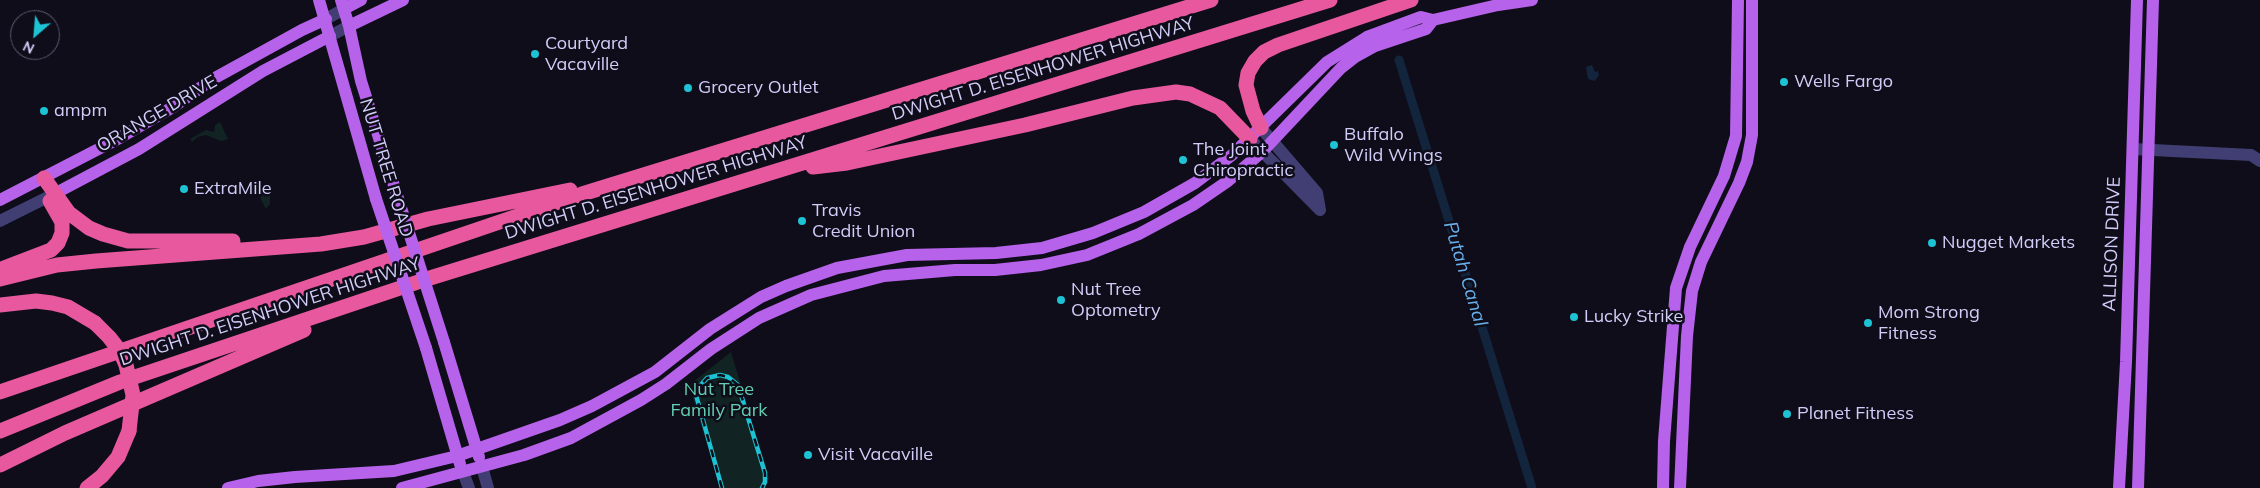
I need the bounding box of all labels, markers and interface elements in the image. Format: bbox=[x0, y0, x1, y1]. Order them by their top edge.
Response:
north arrow bbox=[10, 10, 60, 60]
street label: DWIGHT D. EISENHOWER HIGHWAY bbox=[889, 13, 1197, 125]
place label: Courtyard Vacaville bbox=[545, 33, 628, 76]
text: N bbox=[20, 37, 37, 58]
marker: Courtyard Vacaville bbox=[529, 48, 541, 60]
street label: ORANGE DRIVE bbox=[93, 71, 221, 157]
place label: Wells Fargo bbox=[1794, 71, 1893, 93]
marker: Wells Fargo bbox=[1778, 76, 1790, 88]
place label: Grocery Outlet bbox=[698, 77, 819, 99]
marker: Grocery Outlet bbox=[682, 82, 694, 94]
street label: NUT TREE ROAD bbox=[355, 96, 417, 240]
place label: ampm bbox=[54, 100, 107, 122]
marker: ampm bbox=[38, 105, 50, 117]
place label: Buffalo Wild Wings bbox=[1344, 124, 1443, 166]
street label: DWIGHT D. EISENHOWER HIGHWAY bbox=[502, 132, 810, 244]
place label: The Joint Chiropractic bbox=[1193, 139, 1293, 182]
marker: Buffalo Wild Wings bbox=[1328, 139, 1340, 151]
marker: The Joint Chiropractic bbox=[1177, 154, 1189, 166]
street label: ALLISON DRIVE bbox=[2099, 176, 2125, 312]
place label: ExtraMile bbox=[194, 178, 272, 200]
marker: ExtraMile bbox=[178, 183, 190, 195]
place label: Travis Credit Union bbox=[812, 200, 915, 242]
marker: Travis Credit Union bbox=[796, 215, 808, 227]
water label: Putah Canal bbox=[1438, 219, 1492, 329]
place label: Nugget Markets bbox=[1942, 232, 2075, 254]
marker: Nugget Markets bbox=[1926, 237, 1938, 249]
street label: DWIGHT D. EISENHOWER HIGHWAY bbox=[117, 253, 423, 371]
place label: Nut Tree Optometry bbox=[1071, 279, 1161, 322]
marker: Nut Tree Optometry bbox=[1055, 294, 1067, 306]
place label: Mom Strong Fitness bbox=[1878, 302, 1980, 344]
place label: Lucky Strike bbox=[1584, 306, 1683, 328]
marker: Lucky Strike bbox=[1568, 311, 1580, 323]
marker: Mom Strong Fitness bbox=[1862, 317, 1874, 329]
park label: Nut Tree Family Park bbox=[670, 379, 768, 422]
place label: Planet Fitness bbox=[1797, 403, 1914, 425]
marker: Planet Fitness bbox=[1781, 408, 1793, 420]
place label: Visit Vacaville bbox=[818, 444, 933, 466]
marker: Visit Vacaville bbox=[802, 449, 814, 461]

